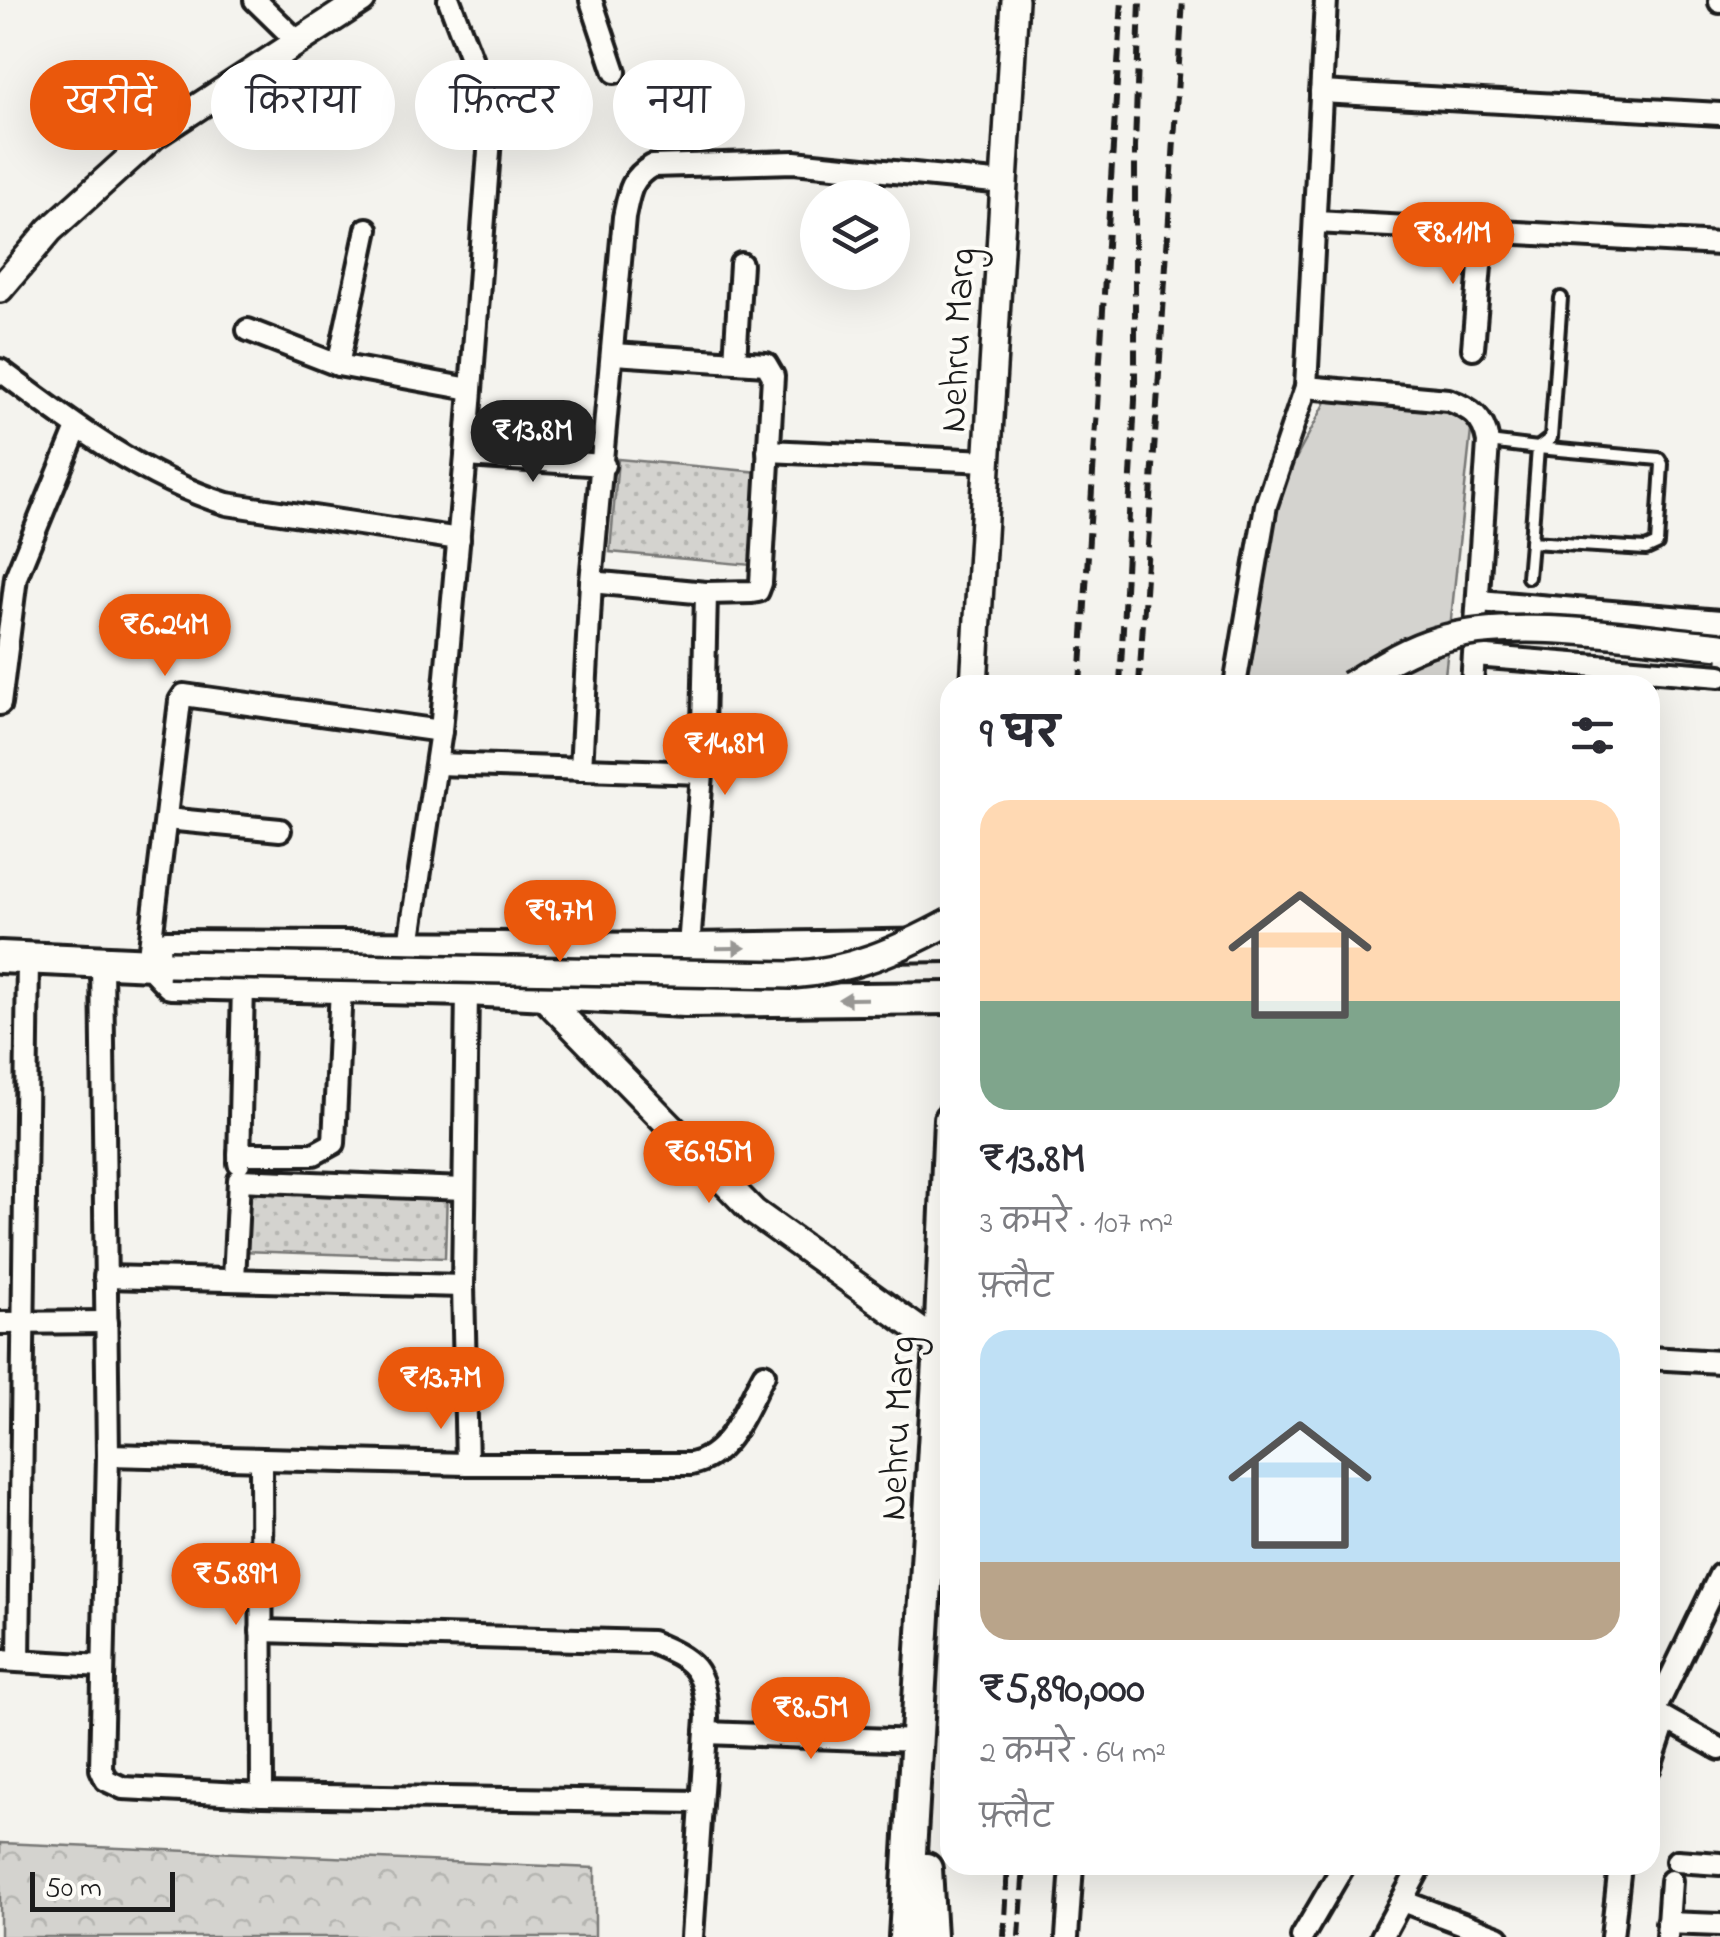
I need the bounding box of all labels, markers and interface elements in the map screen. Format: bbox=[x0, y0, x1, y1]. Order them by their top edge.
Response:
chip: खरीदें bbox=[30, 60, 191, 150]
chip: किराया bbox=[211, 60, 395, 150]
chip: फ़िल्टर bbox=[415, 60, 593, 150]
chip: नया bbox=[613, 60, 745, 150]
map controls bbox=[800, 180, 910, 290]
button: layers bbox=[800, 180, 910, 290]
pin: ₹8.11M bbox=[1372, 202, 1534, 287]
text: ₹8.11M bbox=[1414, 211, 1492, 258]
street label: Nehru Marg bbox=[925, 246, 994, 434]
pin: ₹13.8M bbox=[452, 400, 614, 485]
text: ₹13.8M bbox=[493, 409, 573, 456]
pin: ₹6.24M bbox=[84, 594, 246, 679]
text: ₹6.24M bbox=[121, 603, 209, 650]
text: 9 घर bbox=[980, 705, 1059, 766]
icon: filters bbox=[1565, 708, 1620, 763]
pin: ₹14.8M bbox=[644, 713, 806, 798]
text: ₹14.8M bbox=[685, 722, 765, 769]
icon: home bbox=[1210, 865, 1390, 1045]
pin: ₹9.7M bbox=[490, 880, 630, 965]
text: ₹9.7M bbox=[526, 889, 594, 936]
one-way arrow bbox=[716, 940, 748, 956]
one-way arrow bbox=[836, 991, 868, 1007]
pin: ₹6.95M bbox=[628, 1121, 790, 1206]
text: ₹6.95M bbox=[665, 1130, 753, 1177]
text: ₹13.8M bbox=[980, 1130, 1086, 1191]
text: 3 कमरे · 107 m² bbox=[980, 1201, 1173, 1248]
text: फ़्लैट bbox=[980, 1266, 1053, 1313]
street label: Nehru Marg bbox=[865, 1334, 934, 1522]
pin: ₹13.7M bbox=[360, 1347, 522, 1432]
text: ₹13.7M bbox=[400, 1356, 482, 1403]
icon: home bbox=[1210, 1395, 1390, 1575]
pin: ₹5.89M bbox=[155, 1543, 317, 1628]
text: ₹5.89M bbox=[193, 1552, 279, 1599]
text: ₹5,890,000 bbox=[980, 1660, 1145, 1721]
pin: ₹8.5M bbox=[741, 1677, 881, 1762]
text: ₹8.5M bbox=[773, 1686, 849, 1733]
text: 2 कमरे · 64 m² bbox=[980, 1731, 1166, 1778]
text: फ़्लैट bbox=[980, 1796, 1053, 1843]
scale bar bbox=[30, 1867, 175, 1912]
text: 50 m bbox=[45, 1869, 102, 1910]

